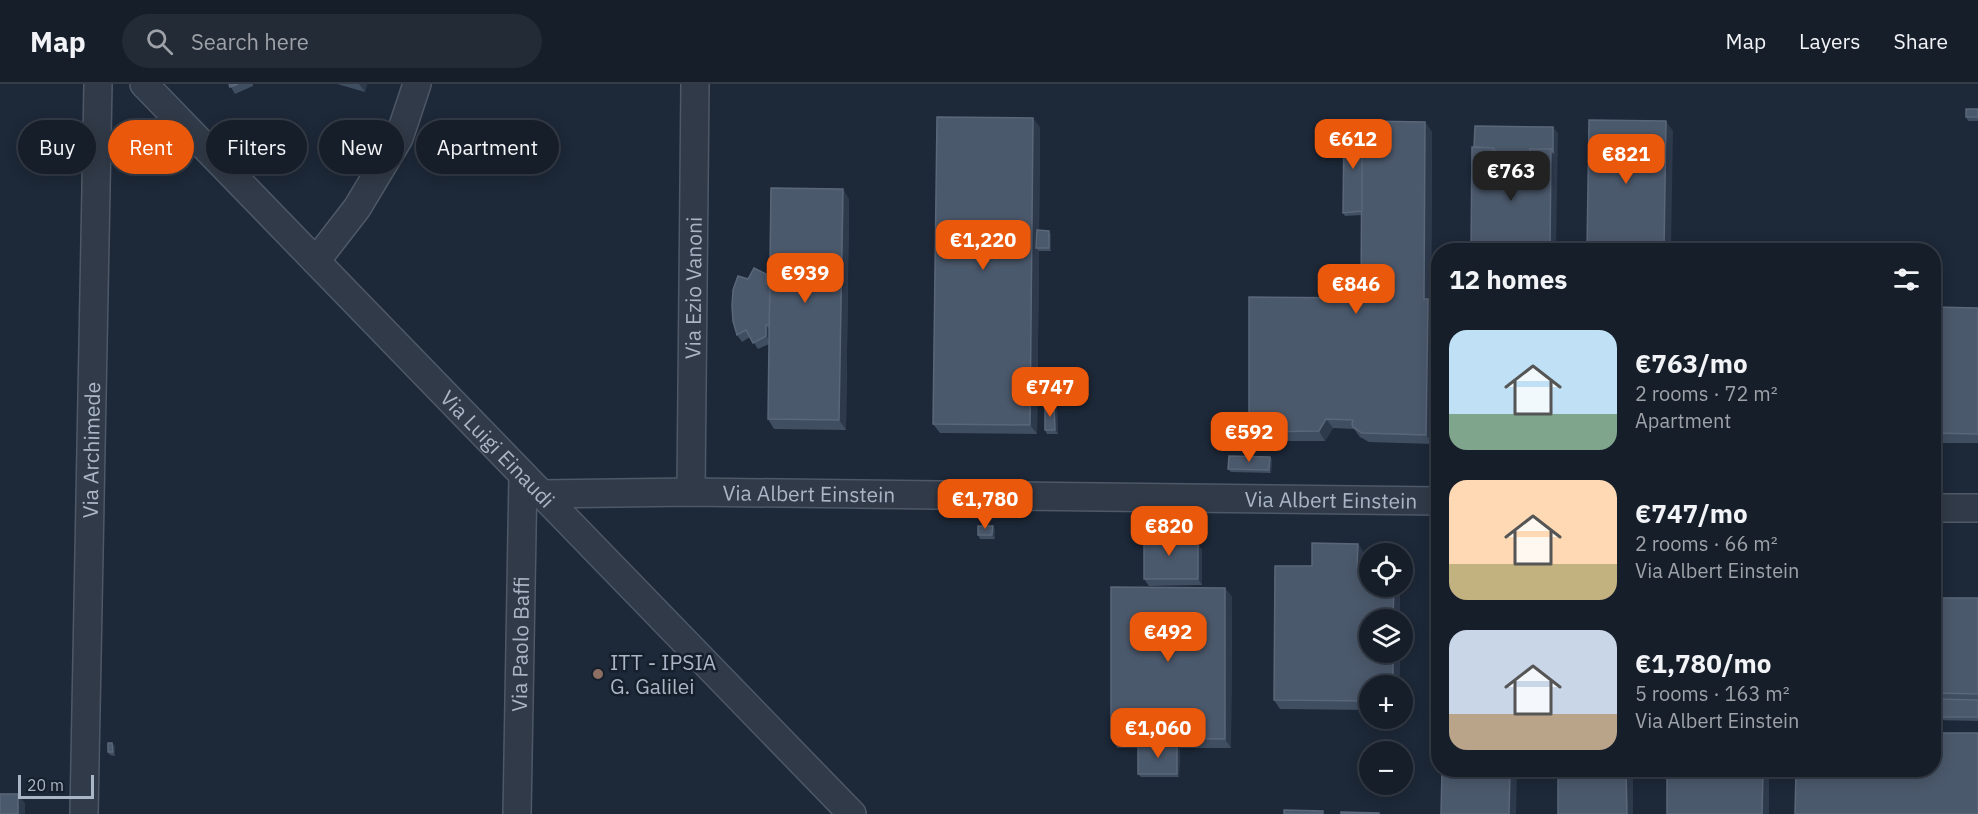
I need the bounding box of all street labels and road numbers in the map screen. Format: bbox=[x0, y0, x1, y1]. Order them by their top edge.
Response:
street label: Via Ezio Vanoni bbox=[678, 217, 708, 359]
street label: Via Archimede bbox=[76, 381, 106, 519]
street label: Via Luigi Einaudi bbox=[434, 384, 561, 513]
street label: Via Albert Einstein bbox=[722, 478, 896, 508]
street label: Via Albert Einstein bbox=[1244, 485, 1418, 515]
street label: Via Paolo Baffi bbox=[505, 576, 535, 712]

